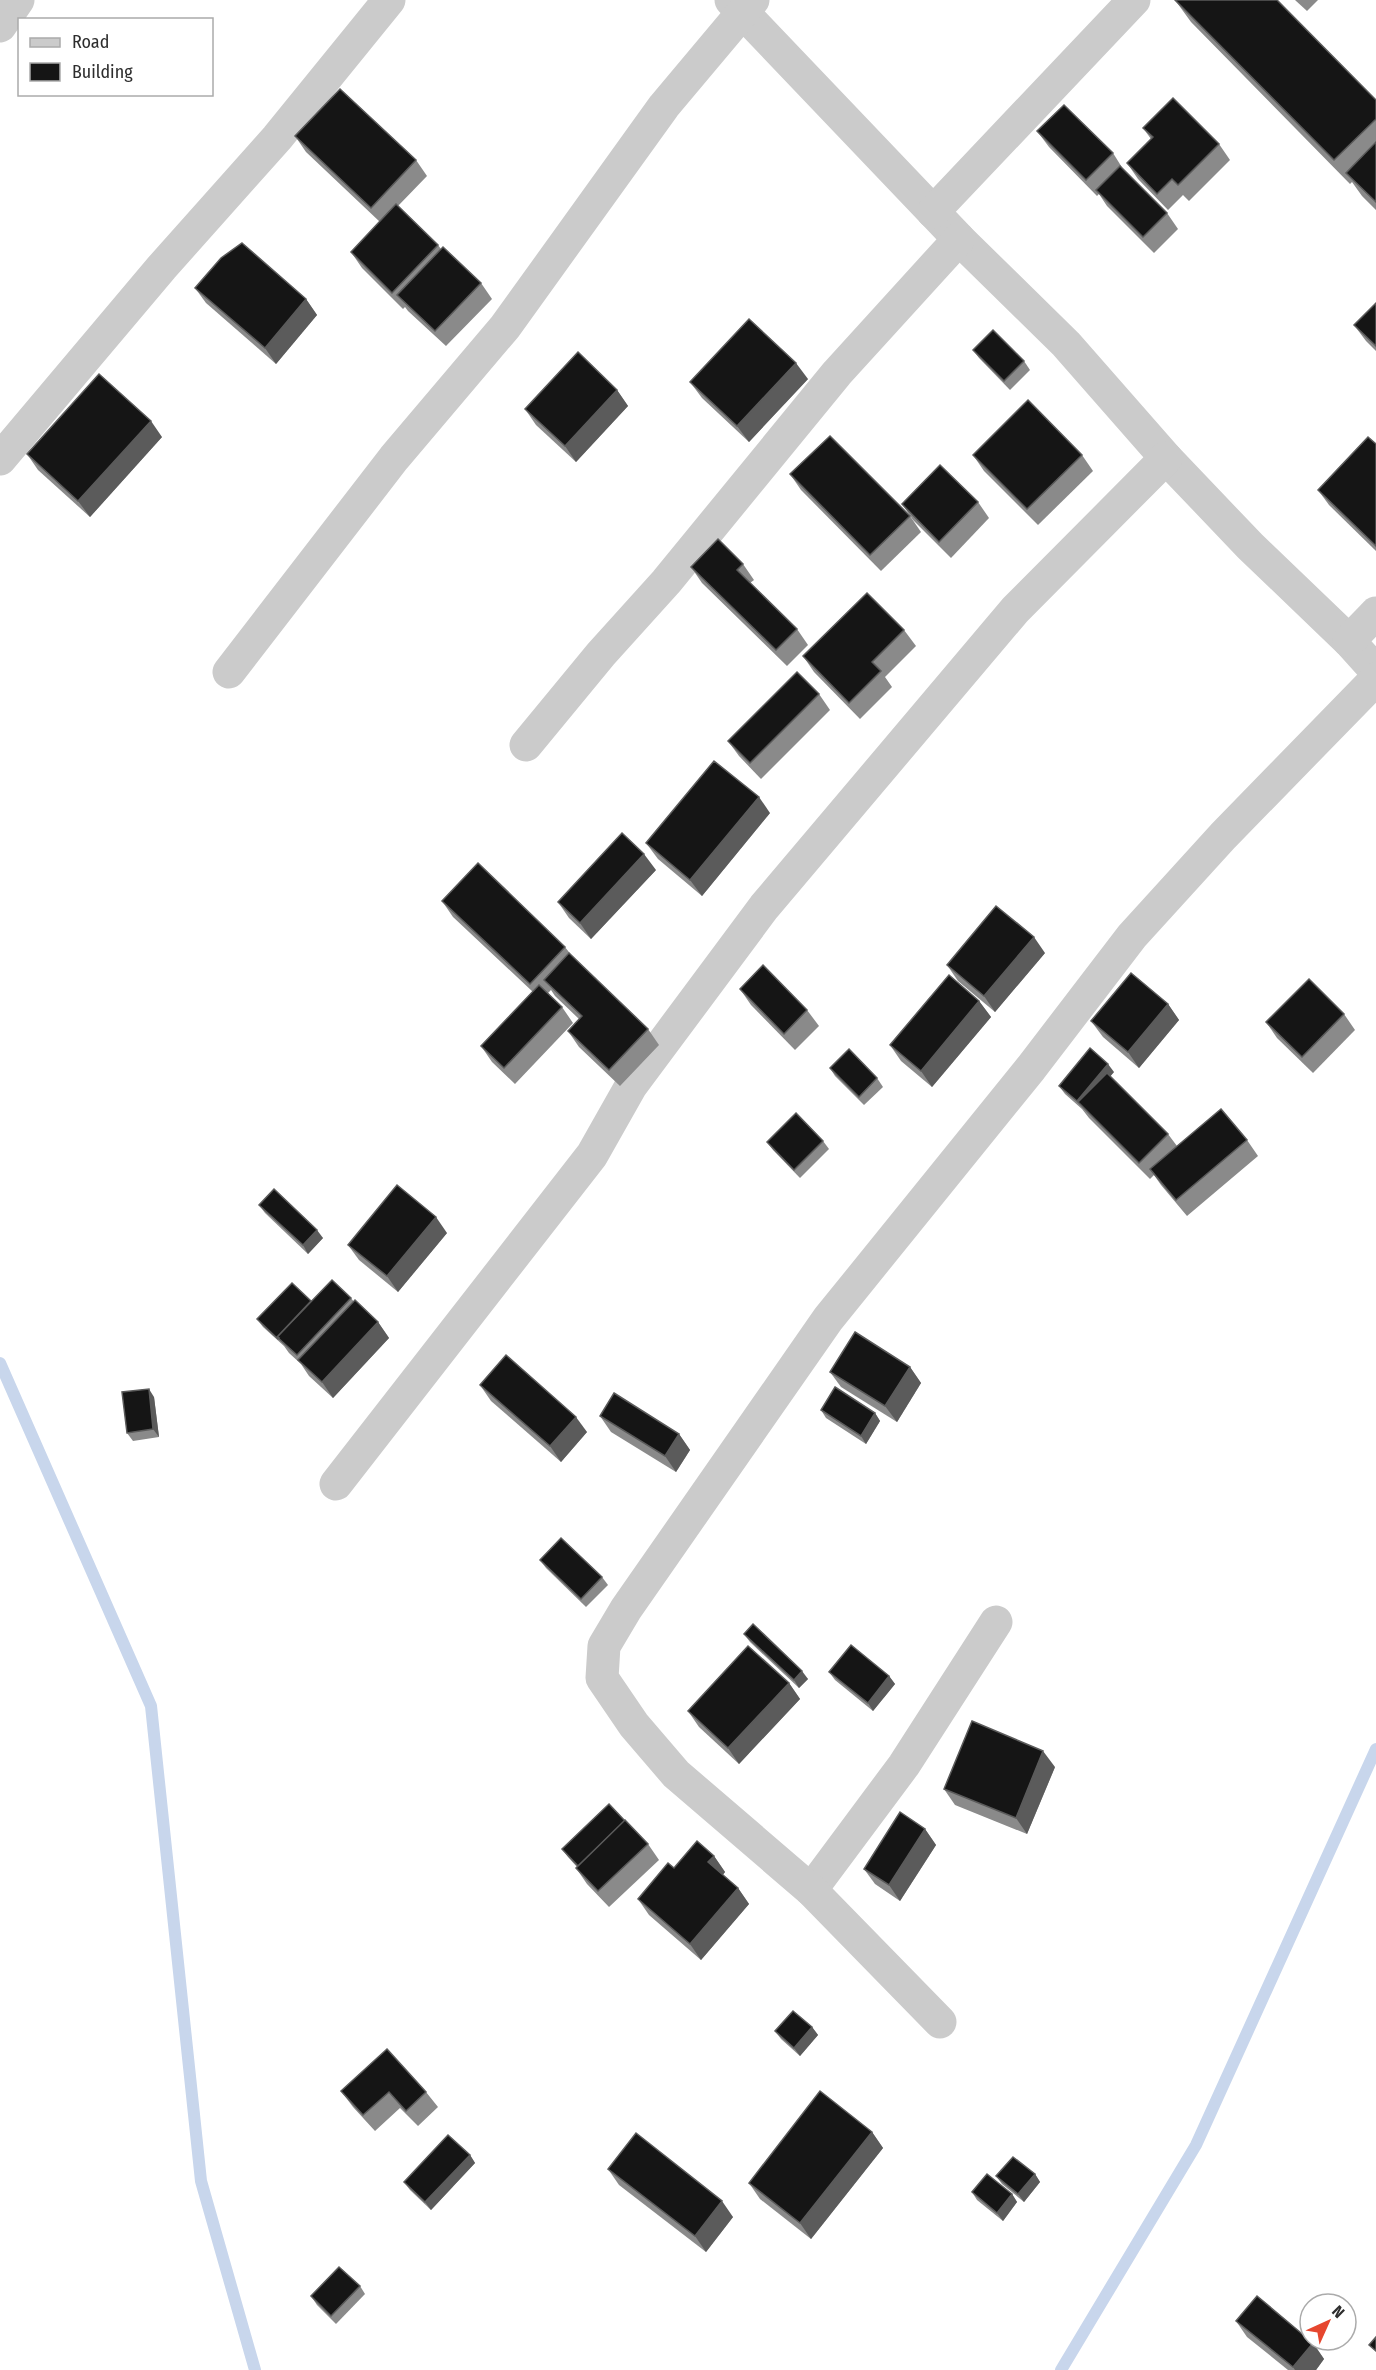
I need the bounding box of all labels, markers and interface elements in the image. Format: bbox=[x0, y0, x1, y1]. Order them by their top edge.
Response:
legend bbox=[18, 18, 213, 96]
text: Road bbox=[72, 31, 109, 53]
text: Building bbox=[72, 61, 133, 83]
north arrow bbox=[1298, 2292, 1358, 2352]
text: N bbox=[1328, 2302, 1348, 2322]

